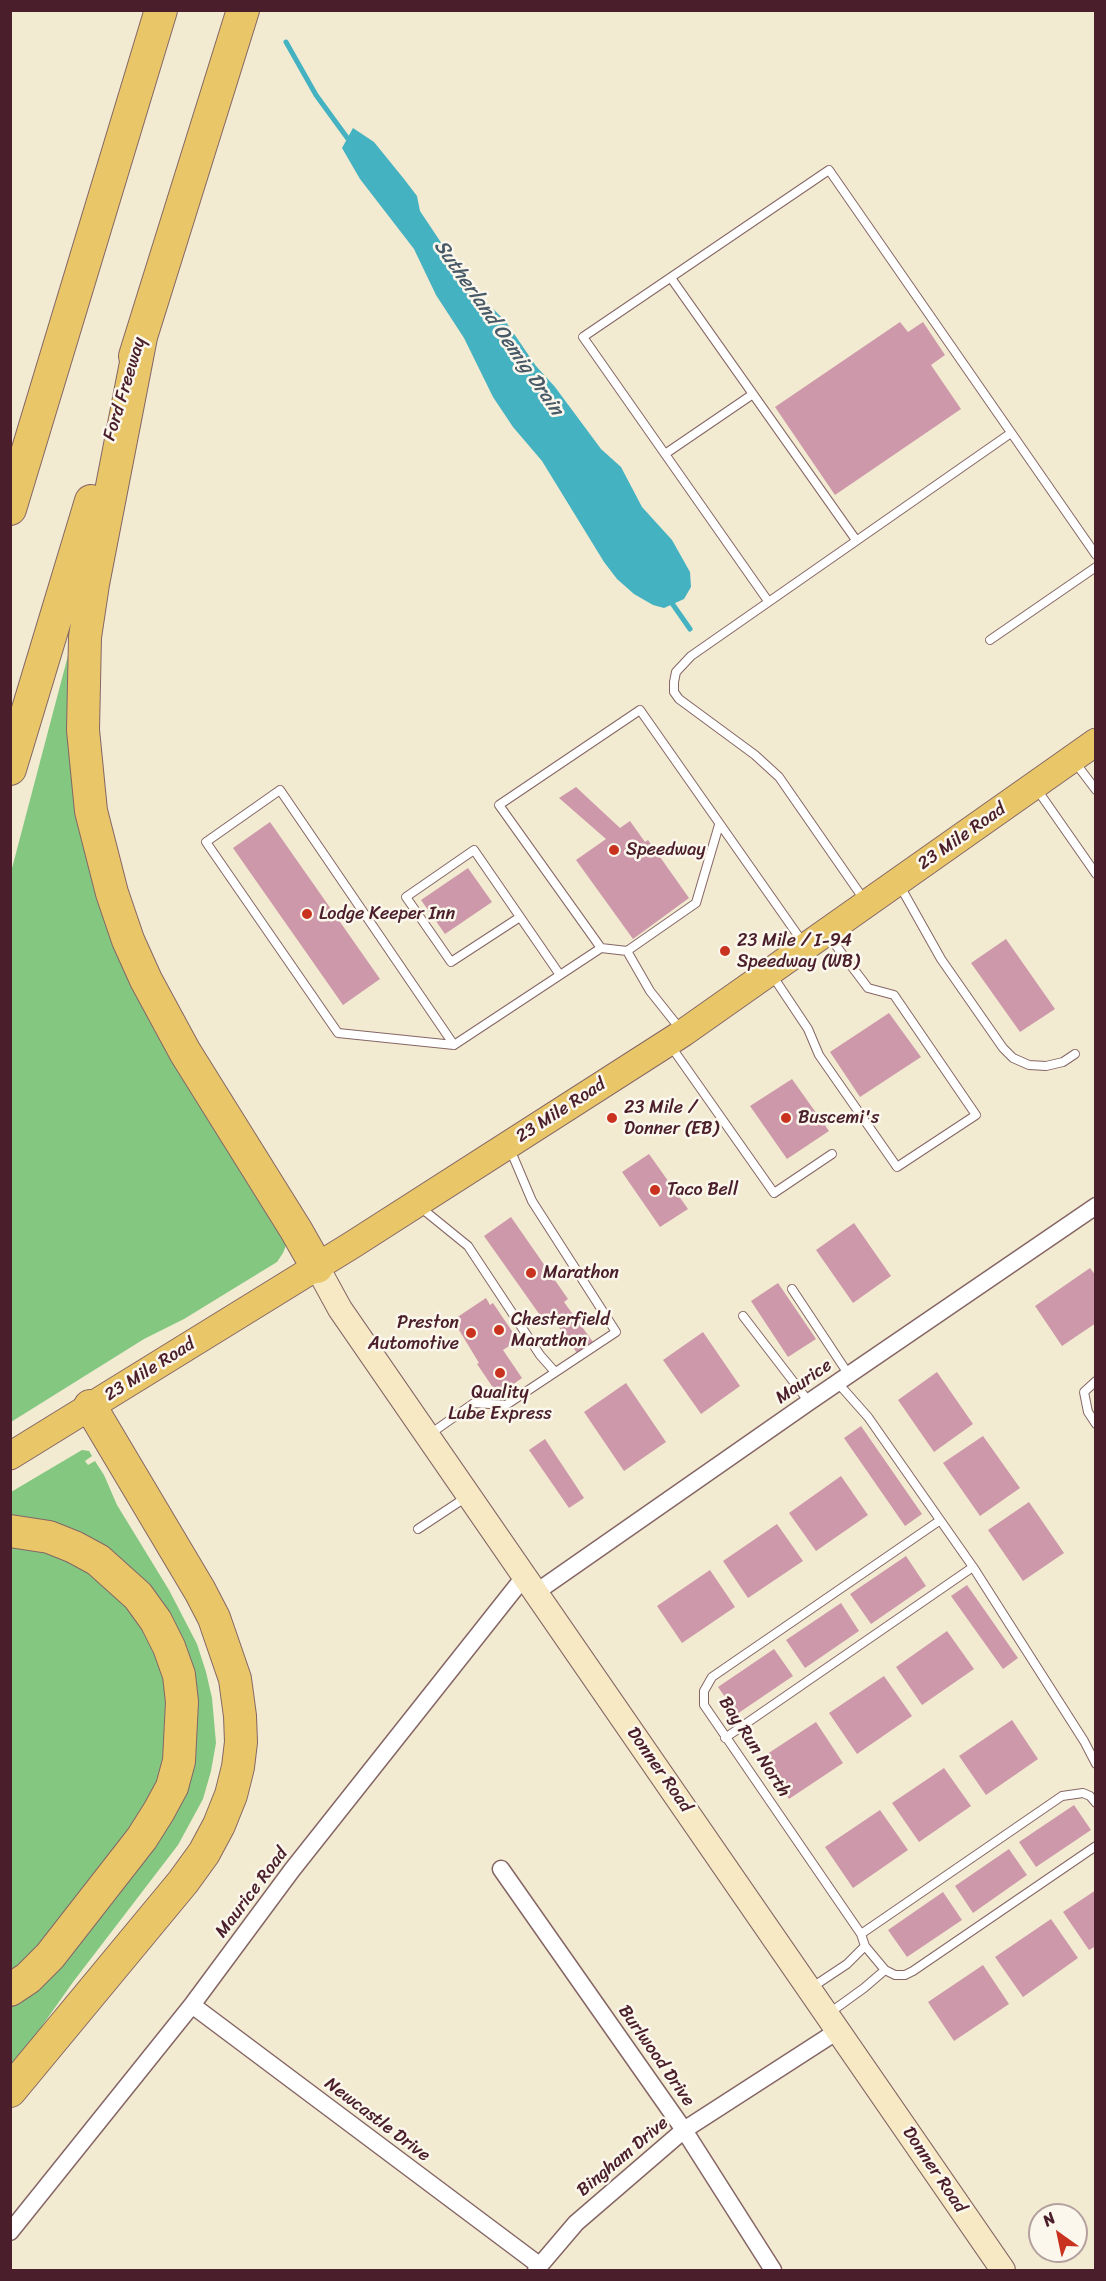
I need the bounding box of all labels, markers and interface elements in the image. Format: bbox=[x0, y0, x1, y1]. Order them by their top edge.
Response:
water label: Sutherland Oemig Drain bbox=[428, 235, 568, 421]
street label: Ford Freeway bbox=[99, 335, 151, 443]
street label: 23 Mile Road bbox=[914, 799, 1010, 875]
place label: Speedway bbox=[626, 839, 706, 861]
marker: Speedway bbox=[607, 843, 621, 857]
place label: Lodge Keeper Inn bbox=[319, 903, 455, 925]
marker: Lodge Keeper Inn bbox=[300, 907, 314, 921]
place label: 23 Mile / I-94 Speedway (WB) bbox=[737, 930, 859, 972]
marker: 23 Mile / I-94 Speedway (WB) bbox=[718, 944, 732, 958]
street label: 23 Mile Road bbox=[512, 1074, 610, 1148]
place label: 23 Mile / Donner (EB) bbox=[624, 1097, 719, 1140]
place label: Buscemi's bbox=[798, 1107, 879, 1129]
marker: 23 Mile / Donner (EB) bbox=[605, 1111, 619, 1125]
marker: Buscemi's bbox=[779, 1111, 793, 1125]
place label: Taco Bell bbox=[667, 1179, 738, 1201]
marker: Taco Bell bbox=[648, 1183, 662, 1197]
place label: Marathon bbox=[543, 1262, 619, 1284]
marker: Marathon bbox=[524, 1266, 538, 1280]
place label: Chesterfield Marathon bbox=[511, 1309, 610, 1352]
place label: Preston Automotive bbox=[368, 1312, 459, 1354]
marker: Chesterfield Marathon bbox=[492, 1323, 506, 1337]
marker: Preston Automotive bbox=[464, 1326, 478, 1340]
street label: 23 Mile Road bbox=[101, 1334, 199, 1406]
street label: Maurice bbox=[772, 1355, 836, 1409]
marker: Quality Lube Express bbox=[493, 1366, 507, 1380]
place label: Quality Lube Express bbox=[448, 1382, 552, 1424]
street label: Bay Run North bbox=[713, 1693, 795, 1801]
street label: Donner Road bbox=[622, 1723, 696, 1817]
street label: Maurice Road bbox=[211, 1844, 293, 1942]
street label: Burlwood Drive bbox=[613, 2001, 699, 2111]
street label: Newcastle Drive bbox=[320, 2073, 434, 2167]
street label: Bingham Drive bbox=[573, 2112, 673, 2202]
street label: Donner Road bbox=[897, 2123, 971, 2217]
north arrow bbox=[1028, 2203, 1088, 2263]
text: N bbox=[1036, 2204, 1062, 2234]

